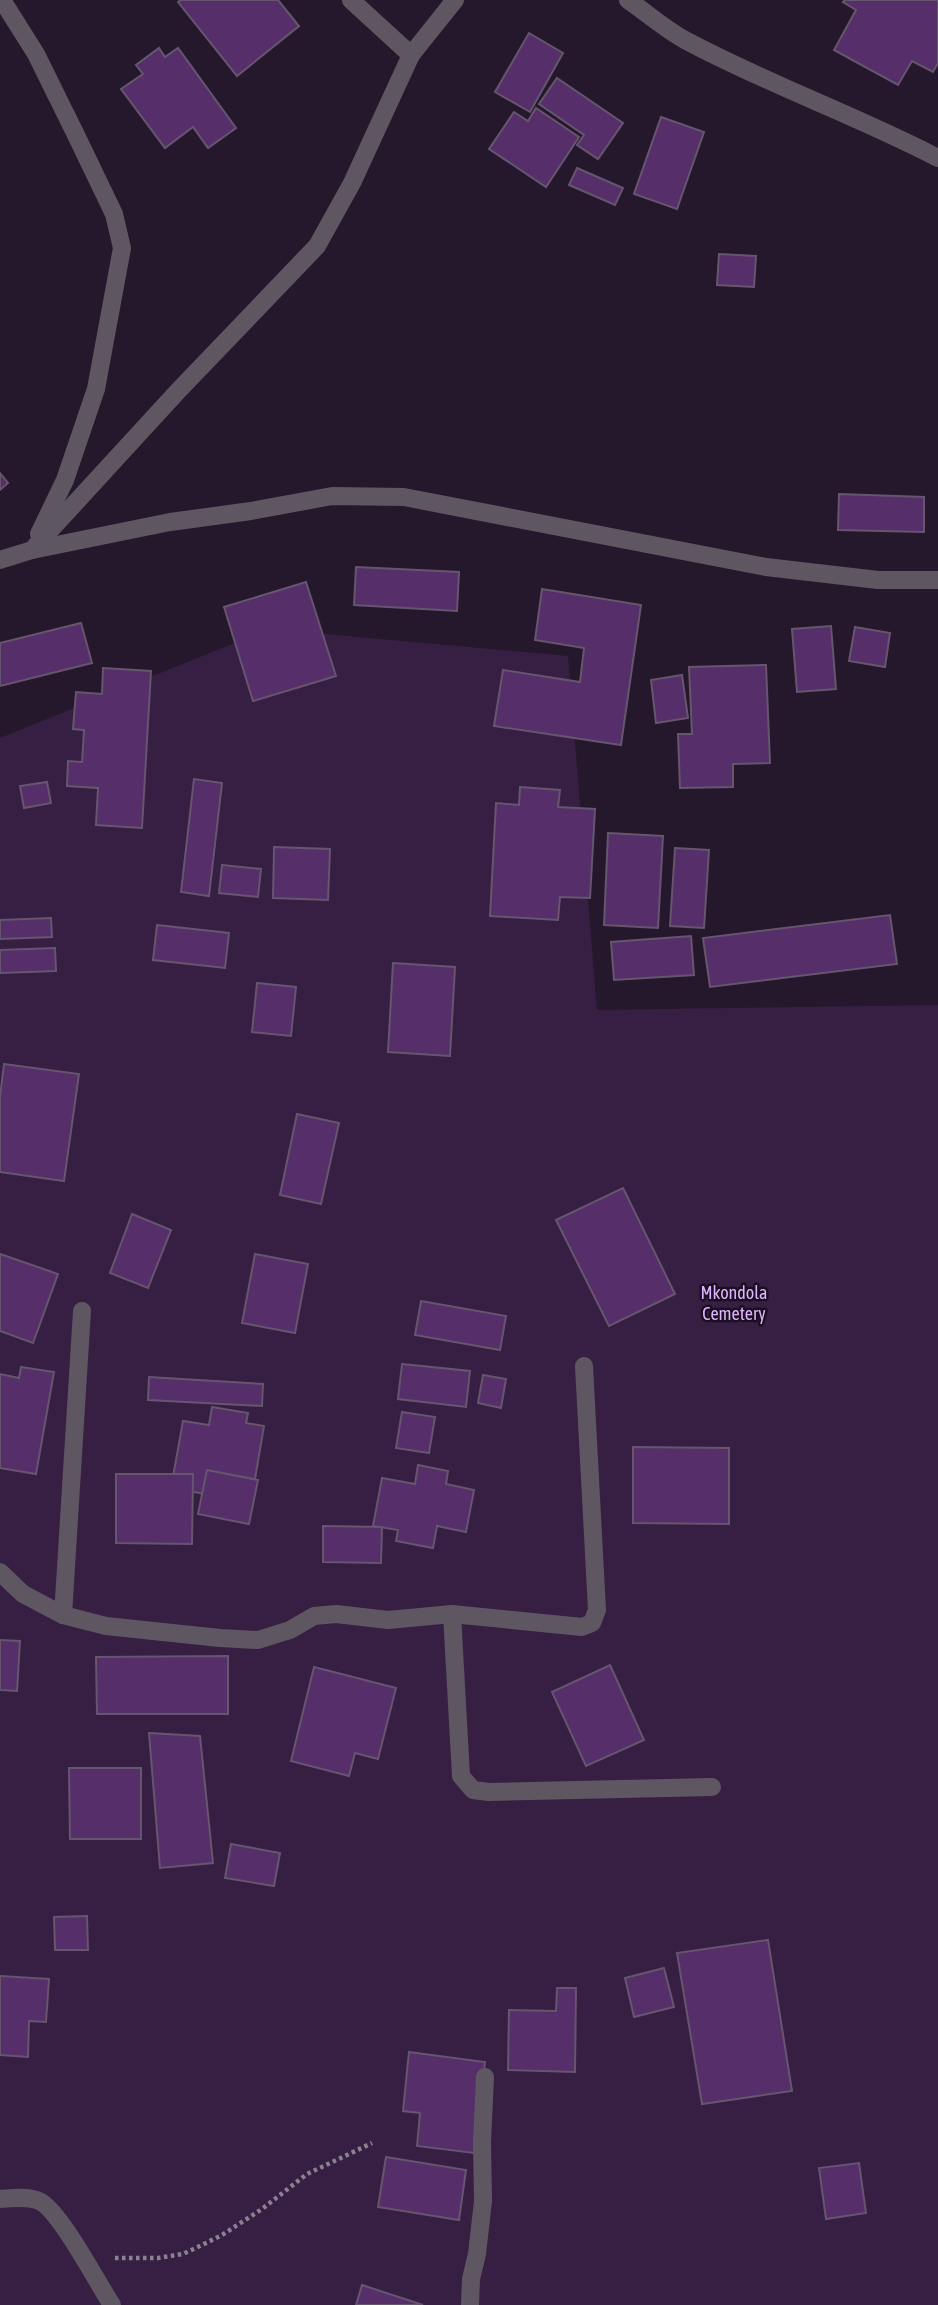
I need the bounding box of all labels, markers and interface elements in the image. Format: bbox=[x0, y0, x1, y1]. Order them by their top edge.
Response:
park label: Mkondola Cemetery bbox=[701, 1282, 767, 1324]

